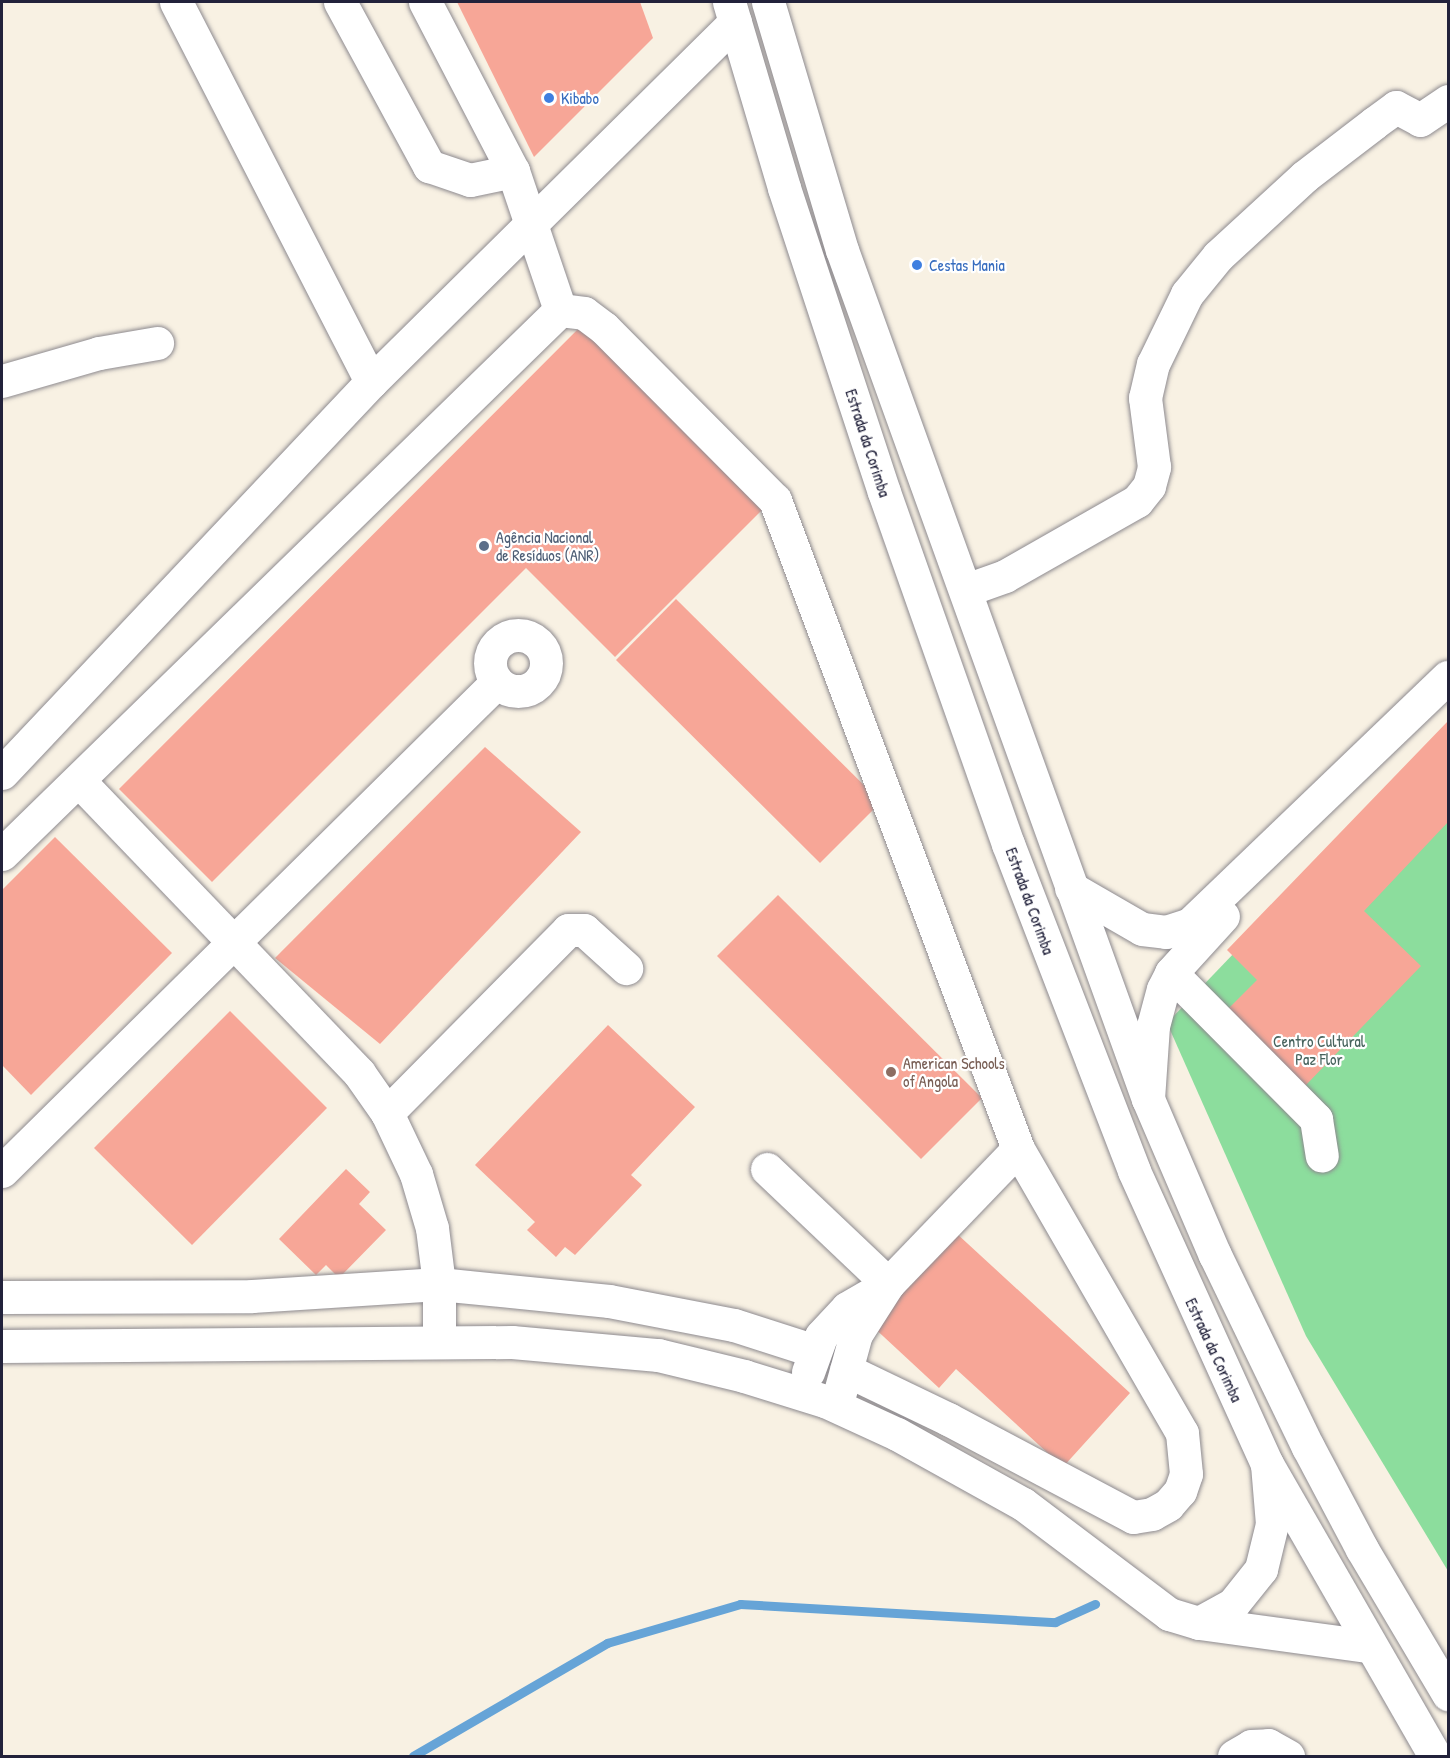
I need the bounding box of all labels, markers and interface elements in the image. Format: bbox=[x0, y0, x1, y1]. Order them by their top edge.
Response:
place label: Kibabo bbox=[561, 88, 599, 108]
marker: Kibabo bbox=[542, 91, 556, 105]
place label: Cestas Mania bbox=[929, 255, 1005, 275]
marker: Cestas Mania bbox=[910, 258, 924, 272]
street label: Estrada da Corimba bbox=[842, 387, 894, 499]
place label: Agência Nacional de Resíduos (ANR) bbox=[496, 527, 599, 565]
marker: Agência Nacional de Resíduos (ANR) bbox=[477, 539, 491, 553]
street label: Estrada da Corimba bbox=[1002, 845, 1058, 957]
park label: Centro Cultural Paz Flor bbox=[1273, 1031, 1365, 1069]
place label: American Schools of Angola bbox=[903, 1053, 1005, 1091]
marker: American Schools of Angola bbox=[884, 1065, 898, 1079]
street label: Estrada da Corimba bbox=[1182, 1295, 1246, 1405]

